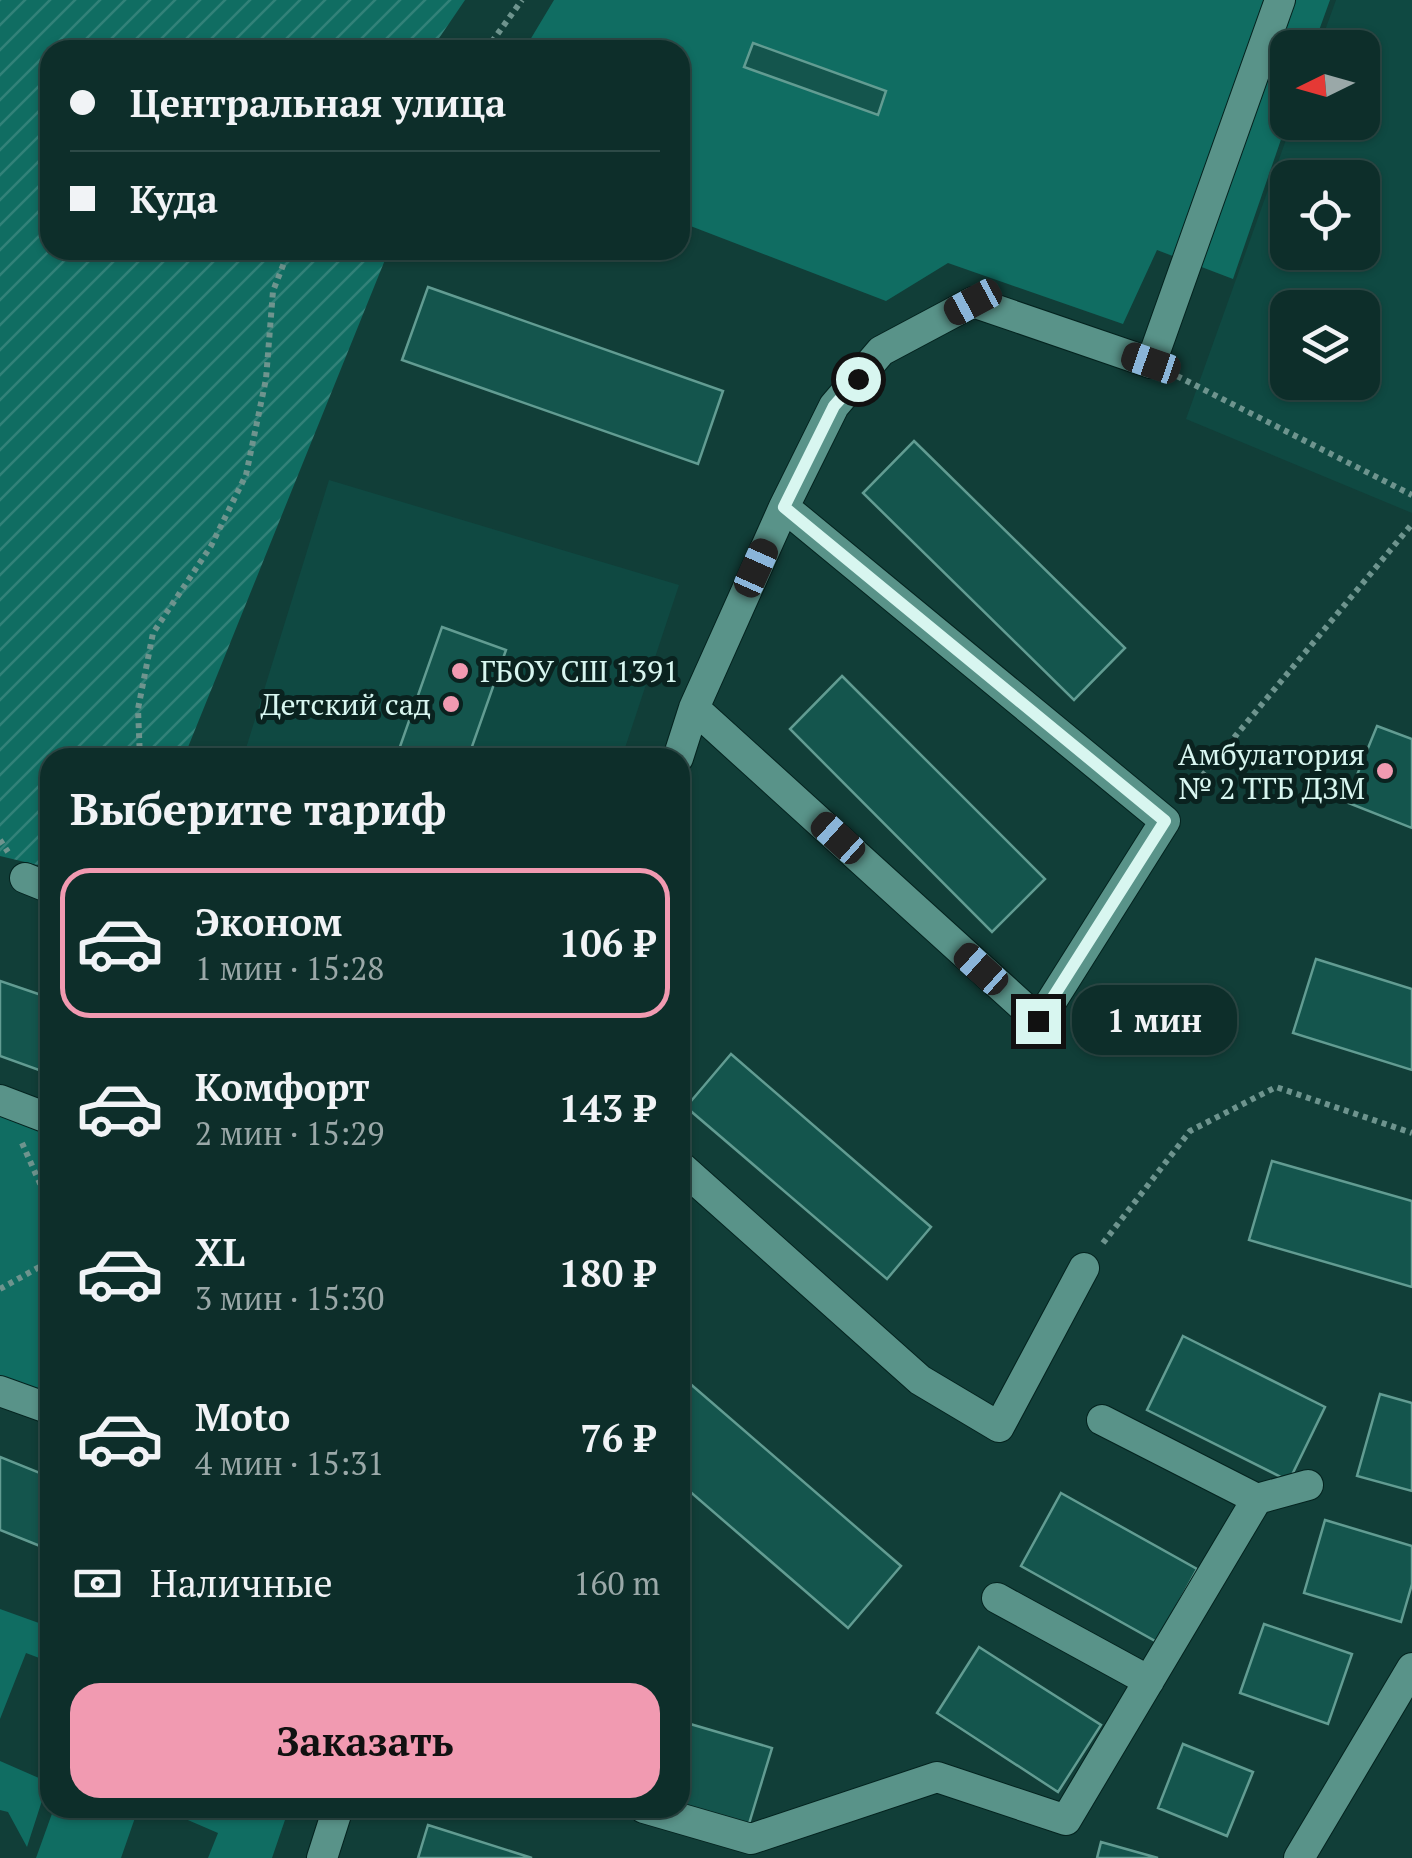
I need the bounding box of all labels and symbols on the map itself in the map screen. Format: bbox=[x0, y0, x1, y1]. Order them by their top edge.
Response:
north arrow bbox=[1270, 30, 1380, 140]
car bbox=[939, 275, 1007, 329]
car bbox=[1118, 339, 1184, 387]
route start bbox=[836, 357, 881, 402]
car bbox=[730, 534, 782, 602]
place label: ГБОУ СШ 1391 bbox=[480, 651, 679, 691]
marker: ГБОУ СШ 1391 bbox=[449, 660, 471, 682]
place label: Детский сад bbox=[260, 684, 431, 724]
marker: Детский сад bbox=[440, 693, 462, 715]
place label: Амбулатория № 2 ТГБ ДЗМ bbox=[1178, 734, 1365, 808]
marker: Амбулатория № 2 ТГБ ДЗМ bbox=[1374, 760, 1396, 782]
car bbox=[806, 807, 870, 869]
car bbox=[949, 938, 1013, 1000]
callout: 1 мин bbox=[1073, 986, 1238, 1056]
route end bbox=[1016, 999, 1061, 1044]

